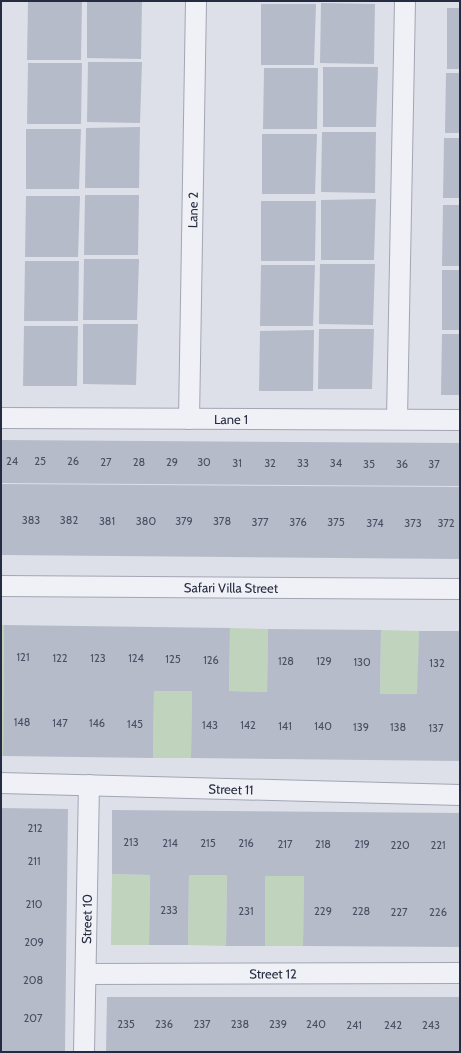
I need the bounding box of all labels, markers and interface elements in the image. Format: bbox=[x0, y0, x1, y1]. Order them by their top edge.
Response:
street label: Lane 2 bbox=[184, 191, 201, 228]
street label: Lane 1 bbox=[214, 411, 248, 427]
house number: 24 bbox=[6, 454, 19, 468]
house number: 25 bbox=[34, 454, 46, 468]
house number: 26 bbox=[67, 454, 79, 468]
house number: 27 bbox=[100, 455, 112, 469]
house number: 28 bbox=[133, 455, 145, 469]
house number: 29 bbox=[166, 455, 178, 469]
house number: 30 bbox=[197, 455, 211, 469]
house number: 31 bbox=[232, 456, 242, 470]
house number: 32 bbox=[264, 456, 276, 470]
house number: 33 bbox=[297, 456, 309, 470]
house number: 34 bbox=[330, 456, 343, 470]
house number: 35 bbox=[363, 457, 375, 471]
house number: 36 bbox=[396, 457, 408, 471]
house number: 37 bbox=[428, 457, 440, 471]
house number: 383 bbox=[22, 513, 40, 527]
house number: 382 bbox=[60, 513, 78, 527]
house number: 381 bbox=[99, 514, 115, 528]
house number: 380 bbox=[136, 514, 156, 528]
house number: 379 bbox=[175, 514, 193, 528]
house number: 378 bbox=[213, 514, 231, 528]
house number: 377 bbox=[251, 515, 269, 529]
house number: 376 bbox=[289, 515, 307, 529]
house number: 375 bbox=[327, 515, 345, 529]
house number: 374 bbox=[366, 516, 384, 530]
house number: 373 bbox=[404, 516, 422, 530]
house number: 372 bbox=[437, 516, 455, 530]
street label: Safari Villa Street bbox=[184, 579, 279, 596]
house number: 121 bbox=[17, 650, 29, 664]
house number: 122 bbox=[52, 651, 68, 665]
house number: 123 bbox=[90, 651, 106, 665]
house number: 124 bbox=[128, 651, 144, 665]
house number: 125 bbox=[165, 652, 181, 666]
house number: 126 bbox=[203, 653, 219, 667]
house number: 128 bbox=[278, 654, 294, 668]
house number: 129 bbox=[316, 654, 332, 668]
house number: 130 bbox=[353, 655, 371, 669]
house number: 132 bbox=[429, 656, 445, 670]
house number: 148 bbox=[14, 715, 30, 729]
house number: 147 bbox=[52, 716, 68, 730]
house number: 146 bbox=[89, 716, 105, 730]
house number: 145 bbox=[127, 717, 143, 731]
house number: 143 bbox=[202, 718, 218, 732]
house number: 142 bbox=[240, 718, 256, 732]
house number: 141 bbox=[278, 719, 292, 733]
house number: 140 bbox=[314, 719, 332, 733]
house number: 139 bbox=[353, 720, 369, 734]
house number: 138 bbox=[390, 720, 406, 734]
house number: 137 bbox=[428, 721, 444, 735]
street label: Street 11 bbox=[208, 780, 254, 798]
house number: 212 bbox=[27, 821, 43, 835]
house number: 213 bbox=[123, 835, 139, 849]
house number: 214 bbox=[162, 836, 178, 850]
house number: 215 bbox=[200, 836, 216, 850]
house number: 216 bbox=[238, 836, 254, 850]
house number: 217 bbox=[278, 837, 293, 851]
house number: 218 bbox=[315, 837, 331, 851]
house number: 219 bbox=[354, 837, 370, 851]
house number: 220 bbox=[390, 838, 410, 852]
house number: 221 bbox=[430, 838, 446, 852]
house number: 211 bbox=[28, 854, 40, 868]
street label: Street 10 bbox=[78, 894, 95, 944]
house number: 210 bbox=[25, 897, 43, 911]
house number: 233 bbox=[160, 903, 178, 917]
house number: 231 bbox=[238, 904, 254, 918]
house number: 229 bbox=[314, 904, 332, 918]
house number: 228 bbox=[352, 904, 370, 918]
house number: 227 bbox=[390, 905, 408, 919]
house number: 226 bbox=[429, 905, 447, 919]
house number: 209 bbox=[24, 935, 44, 949]
street label: Street 12 bbox=[249, 965, 297, 982]
house number: 208 bbox=[23, 973, 43, 987]
house number: 207 bbox=[24, 1011, 43, 1025]
house number: 235 bbox=[117, 1017, 135, 1031]
house number: 236 bbox=[155, 1017, 173, 1031]
house number: 237 bbox=[193, 1017, 211, 1031]
house number: 238 bbox=[231, 1017, 249, 1031]
house number: 239 bbox=[269, 1017, 287, 1031]
house number: 240 bbox=[306, 1017, 326, 1031]
house number: 241 bbox=[346, 1018, 362, 1032]
house number: 242 bbox=[384, 1018, 402, 1032]
house number: 243 bbox=[422, 1018, 440, 1032]

